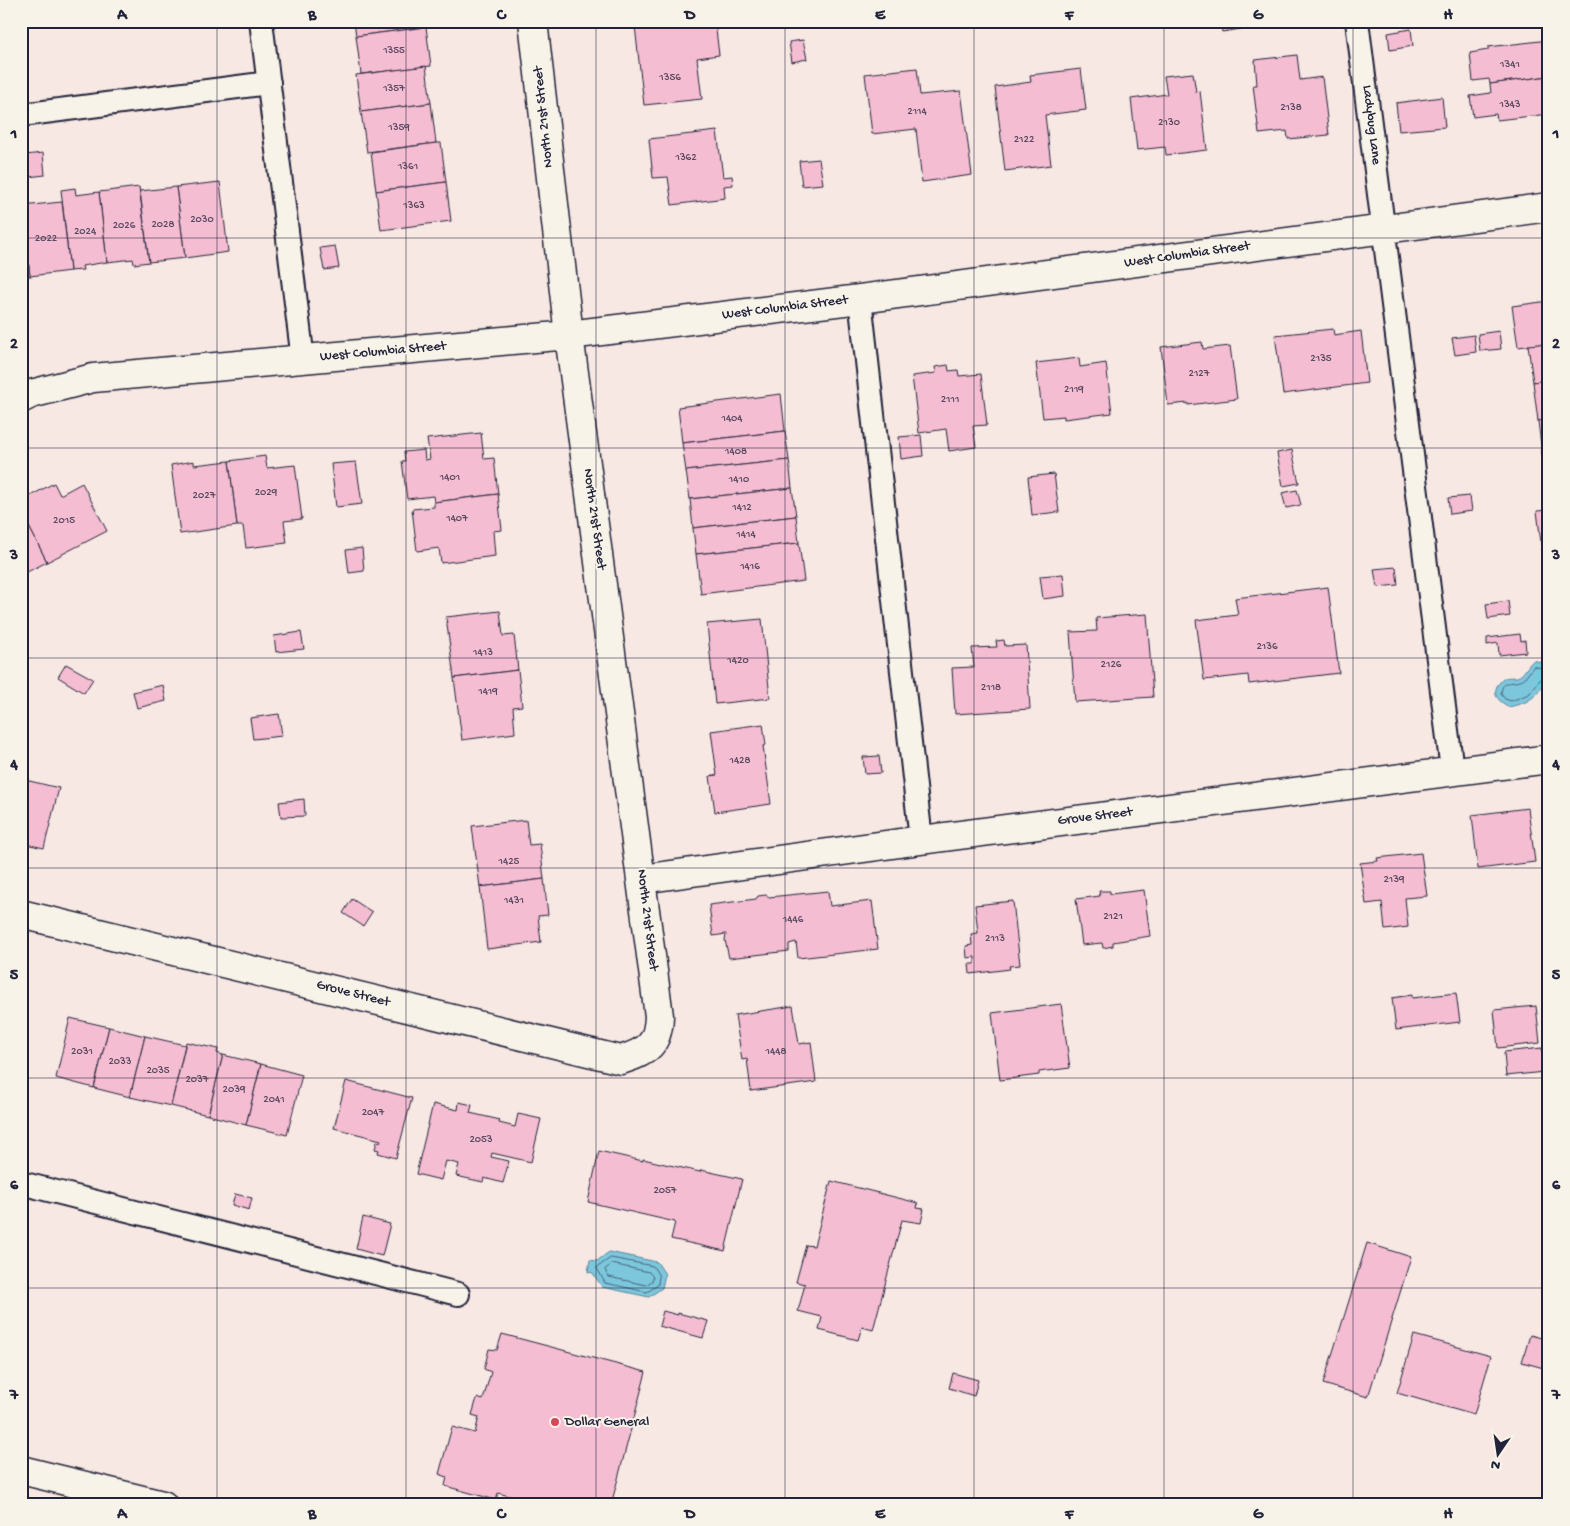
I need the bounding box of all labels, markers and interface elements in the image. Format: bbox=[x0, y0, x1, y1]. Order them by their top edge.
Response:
text: A bbox=[116, 7, 128, 26]
text: B bbox=[307, 7, 317, 26]
text: C bbox=[496, 7, 507, 26]
text: D bbox=[683, 7, 696, 26]
text: E bbox=[875, 7, 886, 26]
text: F bbox=[1064, 7, 1075, 26]
text: G bbox=[1253, 7, 1264, 26]
text: H bbox=[1443, 7, 1453, 26]
house number: 1355 bbox=[382, 45, 405, 57]
house number: 1341 bbox=[1499, 59, 1520, 71]
street label: North 21st Street bbox=[530, 64, 558, 169]
house number: 1356 bbox=[658, 72, 681, 84]
house number: 1357 bbox=[382, 83, 405, 95]
street label: Ladybug Lane bbox=[1358, 84, 1384, 167]
house number: 1343 bbox=[1498, 99, 1521, 111]
house number: 2138 bbox=[1280, 102, 1302, 114]
house number: 2114 bbox=[907, 106, 928, 118]
house number: 2130 bbox=[1158, 117, 1180, 129]
house number: 1359 bbox=[387, 122, 410, 134]
text: 1 bbox=[10, 126, 17, 145]
text: 1 bbox=[1552, 126, 1559, 145]
house number: 2122 bbox=[1014, 134, 1035, 146]
house number: 1362 bbox=[674, 152, 697, 164]
house number: 1361 bbox=[397, 161, 418, 173]
house number: 1363 bbox=[402, 200, 425, 212]
house number: 2030 bbox=[190, 214, 214, 226]
house number: 2028 bbox=[151, 219, 175, 231]
house number: 2026 bbox=[113, 220, 136, 232]
house number: 2024 bbox=[74, 226, 97, 238]
house number: 2022 bbox=[35, 233, 58, 245]
street label: West Columbia Street bbox=[1123, 238, 1252, 272]
street label: West Columbia Street bbox=[721, 292, 850, 324]
text: 2 bbox=[10, 336, 18, 355]
text: 2 bbox=[1552, 336, 1560, 355]
street label: West Columbia Street bbox=[319, 338, 448, 366]
house number: 2135 bbox=[1310, 353, 1332, 365]
house number: 2127 bbox=[1189, 368, 1210, 380]
house number: 2119 bbox=[1064, 384, 1084, 396]
house number: 2111 bbox=[941, 394, 959, 406]
house number: 1404 bbox=[720, 413, 743, 425]
house number: 1408 bbox=[724, 446, 747, 458]
street label: North 21st Street bbox=[578, 467, 610, 572]
house number: 1401 bbox=[439, 472, 460, 484]
house number: 1410 bbox=[728, 474, 749, 486]
house number: 2029 bbox=[255, 487, 278, 499]
house number: 2027 bbox=[193, 490, 216, 502]
house number: 1412 bbox=[731, 502, 752, 514]
house number: 1407 bbox=[445, 513, 468, 525]
house number: 2015 bbox=[53, 515, 75, 527]
house number: 1414 bbox=[735, 529, 756, 541]
text: 3 bbox=[9, 547, 18, 566]
text: 3 bbox=[1551, 547, 1560, 566]
house number: 1416 bbox=[739, 561, 760, 573]
house number: 2136 bbox=[1256, 641, 1278, 653]
house number: 1413 bbox=[472, 647, 493, 659]
house number: 1420 bbox=[726, 655, 749, 667]
house number: 2126 bbox=[1101, 659, 1122, 671]
house number: 2118 bbox=[981, 682, 1001, 694]
house number: 1419 bbox=[477, 686, 498, 698]
house number: 1428 bbox=[728, 755, 751, 767]
text: 4 bbox=[9, 757, 18, 776]
text: 4 bbox=[1551, 757, 1560, 776]
street label: Grove Street bbox=[1057, 804, 1135, 830]
house number: 1425 bbox=[498, 856, 520, 868]
street label: North 21st Street bbox=[632, 868, 662, 973]
house number: 2139 bbox=[1383, 874, 1405, 886]
house number: 1431 bbox=[503, 895, 524, 907]
house number: 2121 bbox=[1103, 911, 1123, 923]
house number: 1446 bbox=[782, 914, 804, 926]
house number: 2113 bbox=[985, 933, 1005, 945]
text: 5 bbox=[10, 967, 19, 986]
text: 5 bbox=[1552, 967, 1561, 986]
street label: Grove Street bbox=[315, 977, 393, 1012]
house number: 2031 bbox=[71, 1046, 93, 1058]
house number: 1448 bbox=[765, 1046, 786, 1058]
house number: 2033 bbox=[108, 1056, 132, 1068]
house number: 2035 bbox=[146, 1065, 170, 1077]
house number: 2037 bbox=[185, 1074, 209, 1086]
house number: 2039 bbox=[223, 1084, 246, 1096]
house number: 2041 bbox=[263, 1094, 285, 1106]
house number: 2047 bbox=[362, 1107, 385, 1119]
house number: 2053 bbox=[469, 1134, 493, 1146]
text: 6 bbox=[10, 1177, 19, 1196]
text: 6 bbox=[1552, 1177, 1561, 1196]
house number: 2057 bbox=[653, 1185, 677, 1197]
text: 7 bbox=[9, 1387, 19, 1406]
text: 7 bbox=[1551, 1387, 1561, 1406]
place label: Dollar General bbox=[564, 1414, 649, 1431]
marker: Dollar General bbox=[549, 1416, 561, 1428]
north arrow bbox=[1472, 1428, 1522, 1478]
text: N bbox=[1489, 1455, 1502, 1474]
text: A bbox=[116, 1506, 128, 1525]
text: B bbox=[307, 1506, 317, 1525]
text: C bbox=[496, 1506, 507, 1525]
text: D bbox=[683, 1506, 696, 1525]
text: E bbox=[875, 1506, 886, 1525]
text: F bbox=[1064, 1506, 1075, 1525]
text: G bbox=[1253, 1506, 1264, 1525]
text: H bbox=[1443, 1506, 1453, 1525]

